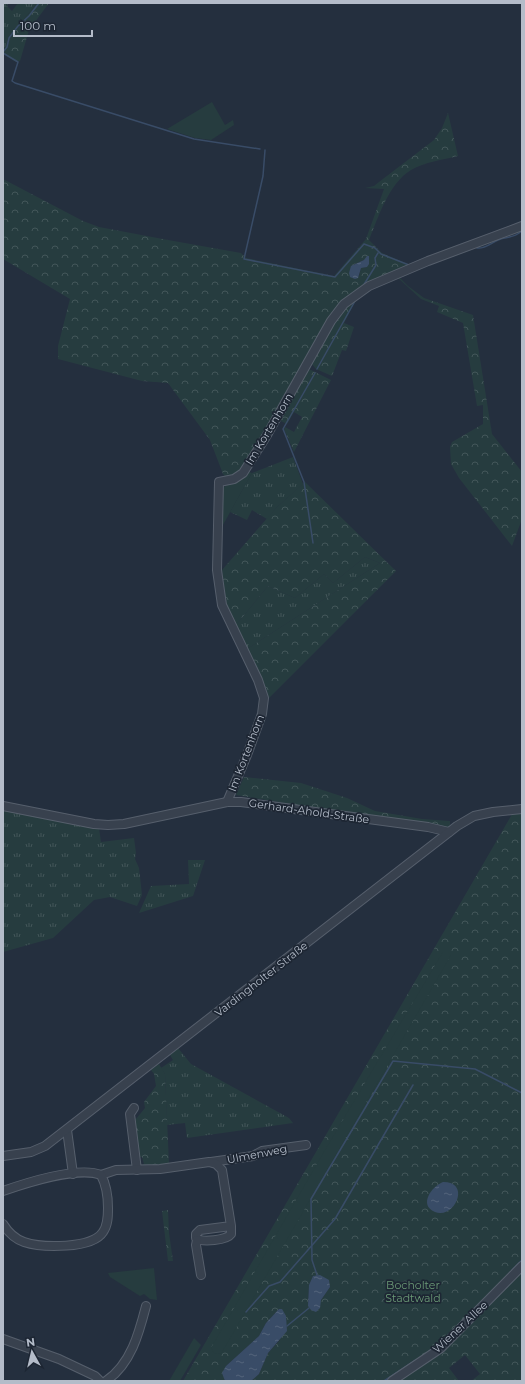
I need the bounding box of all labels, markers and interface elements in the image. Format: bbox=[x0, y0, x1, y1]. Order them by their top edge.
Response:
scale bar bbox=[14, 12, 92, 38]
text: 100 m bbox=[20, 18, 56, 33]
street label: Im Kortenhorn bbox=[242, 391, 296, 467]
street label: Im Kortenhorn bbox=[225, 713, 267, 793]
street label: Gerhard-Ahold-Straße bbox=[248, 796, 370, 826]
street label: Vardingholter Straße bbox=[212, 938, 311, 1020]
street label: Ulmenweg bbox=[226, 1141, 288, 1167]
park label: Bocholter Stadtwald bbox=[385, 1278, 441, 1305]
street label: Wiener Allee bbox=[430, 1298, 491, 1356]
north arrow bbox=[12, 1332, 52, 1372]
text: N bbox=[25, 1335, 36, 1350]

